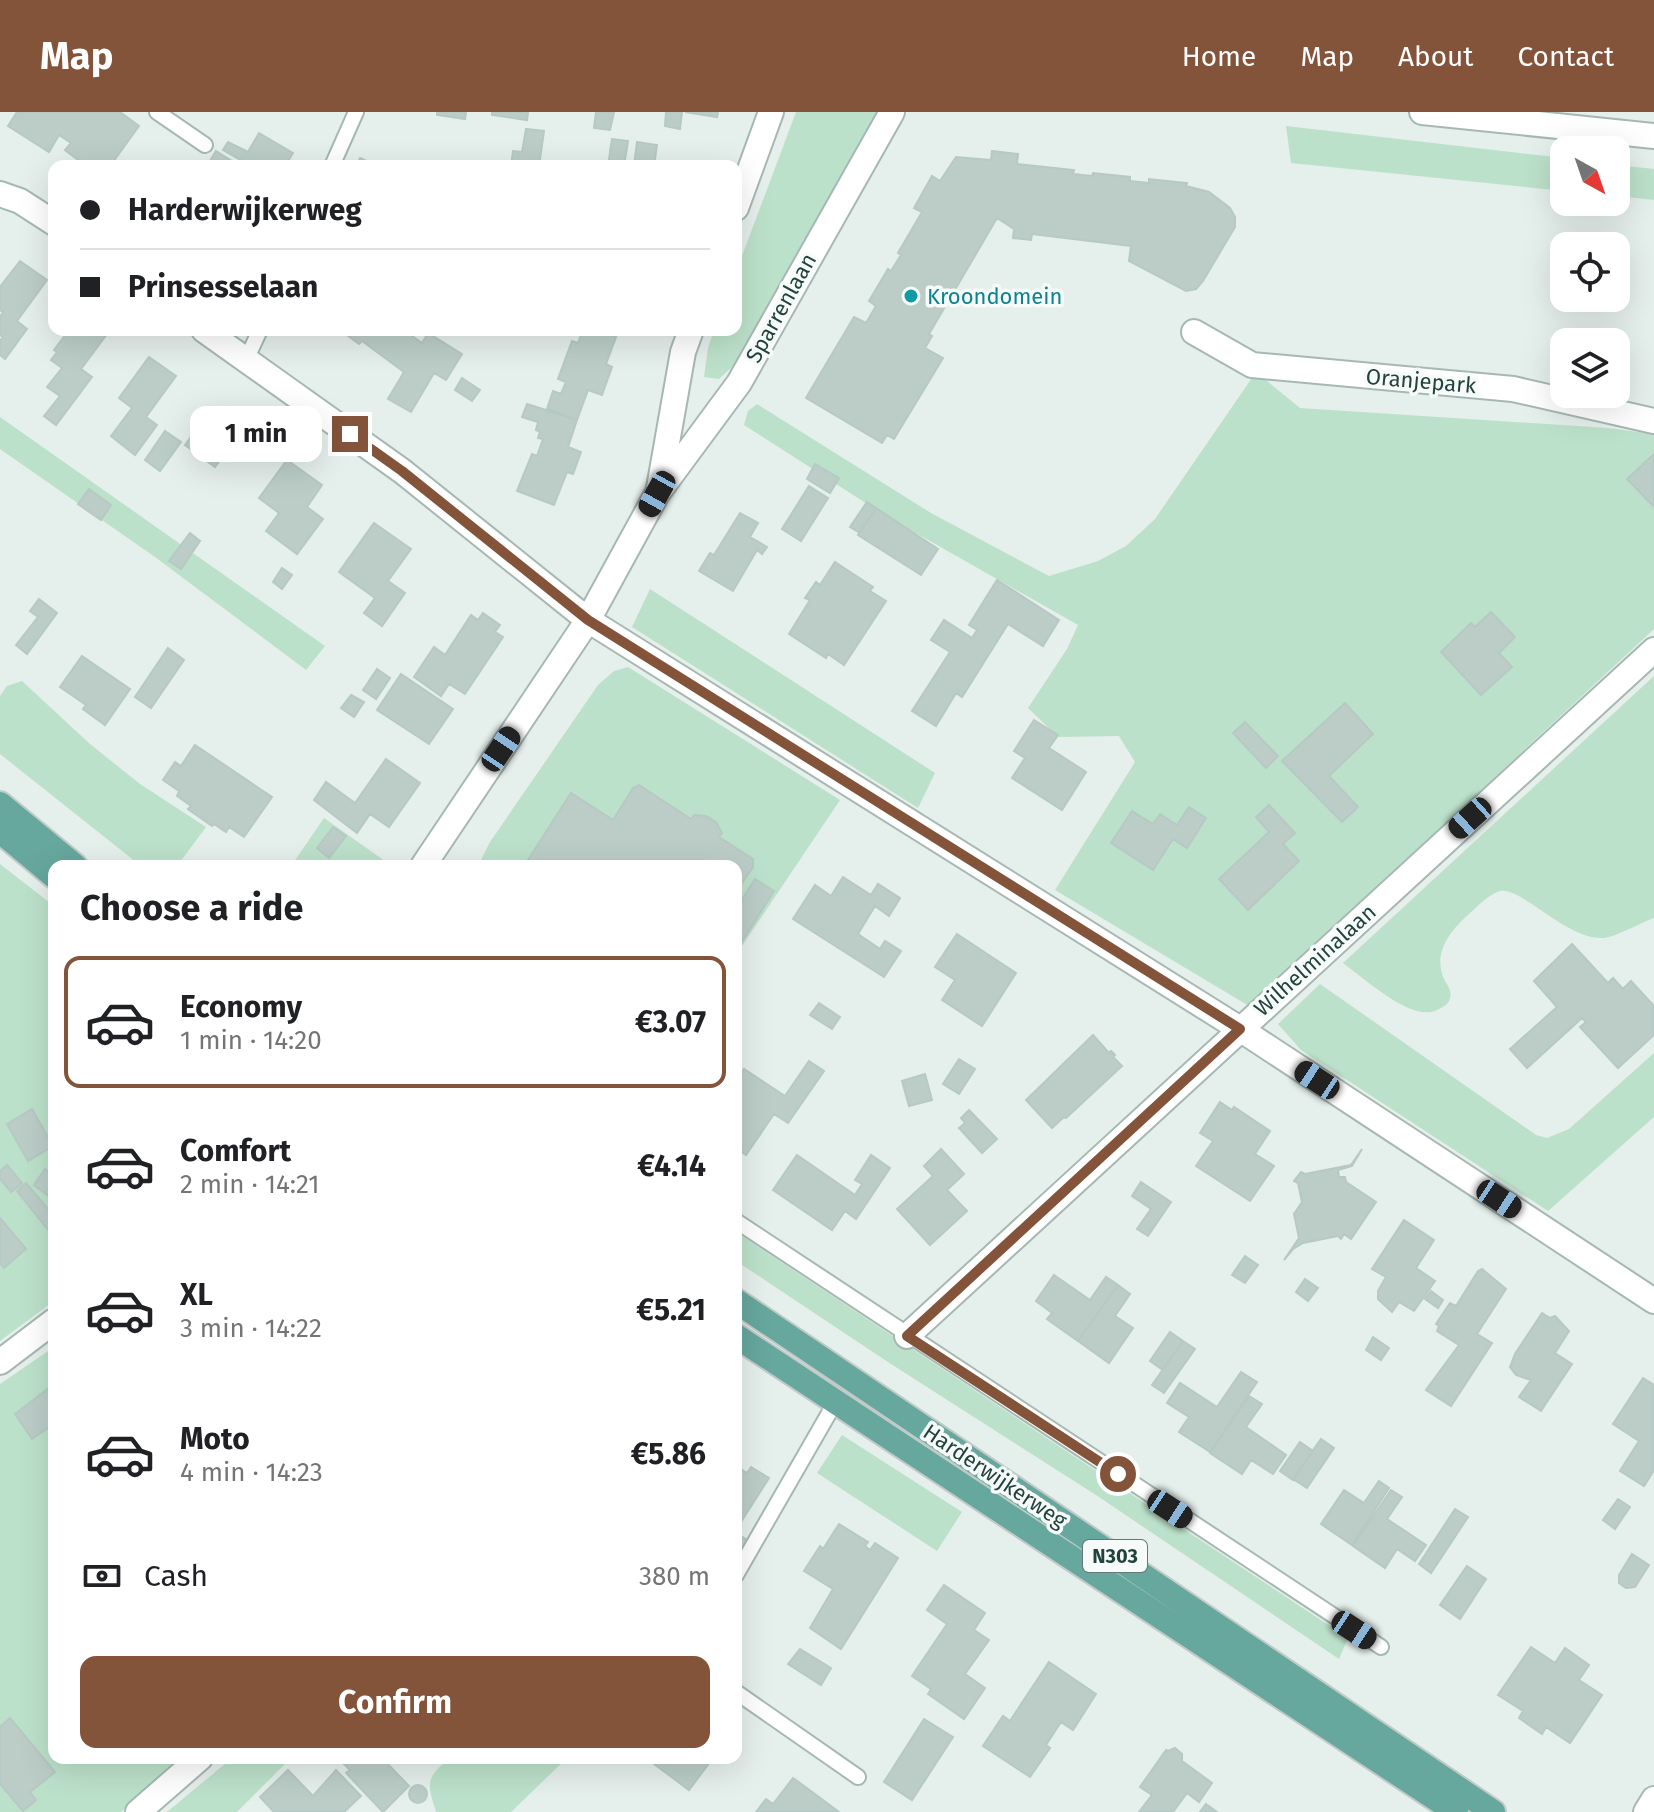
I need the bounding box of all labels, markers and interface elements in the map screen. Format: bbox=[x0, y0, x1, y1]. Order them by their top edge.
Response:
text: Map bbox=[40, 33, 113, 79]
text: Home bbox=[1182, 40, 1256, 73]
text: Map bbox=[1300, 40, 1354, 73]
text: About bbox=[1398, 40, 1473, 73]
text: Contact bbox=[1517, 40, 1614, 73]
north arrow bbox=[1550, 136, 1630, 216]
map controls bbox=[1550, 136, 1630, 408]
text: Harderwijkerweg bbox=[128, 192, 362, 228]
button: locate bbox=[1550, 232, 1630, 312]
street label: Sparrenlaan bbox=[740, 249, 822, 367]
text: Prinsesselaan bbox=[128, 269, 318, 305]
place label: Kroondomein bbox=[927, 283, 1062, 310]
marker: Kroondomein bbox=[902, 287, 920, 305]
button: layers bbox=[1550, 328, 1630, 408]
street label: Oranjepark bbox=[1365, 363, 1478, 399]
callout: 1 min bbox=[190, 406, 322, 462]
route end bbox=[332, 416, 368, 452]
text: 1 min bbox=[225, 418, 287, 449]
car bbox=[635, 467, 679, 521]
car bbox=[478, 722, 524, 776]
car bbox=[1444, 793, 1496, 843]
text: Choose a ride bbox=[80, 886, 303, 930]
street label: Wilhelminalaan bbox=[1248, 898, 1382, 1022]
icon: car bbox=[84, 986, 156, 1058]
text: Economy bbox=[180, 989, 302, 1025]
text: €3.07 bbox=[635, 1004, 706, 1040]
text: 1 min · 14:20 bbox=[180, 1025, 322, 1056]
car bbox=[1290, 1057, 1344, 1103]
icon: car bbox=[84, 1130, 156, 1202]
text: Comfort bbox=[180, 1133, 291, 1169]
text: €4.14 bbox=[637, 1148, 706, 1184]
text: 2 min · 14:21 bbox=[180, 1169, 319, 1200]
car bbox=[1472, 1176, 1526, 1222]
icon: car bbox=[84, 1274, 156, 1346]
text: XL bbox=[180, 1277, 213, 1313]
text: €5.21 bbox=[636, 1292, 706, 1328]
text: 3 min · 14:22 bbox=[180, 1313, 322, 1344]
icon: car bbox=[84, 1418, 156, 1490]
street label: Harderwijkerweg bbox=[918, 1418, 1072, 1534]
text: Moto bbox=[180, 1421, 250, 1457]
text: €5.86 bbox=[631, 1436, 706, 1472]
route start bbox=[1100, 1456, 1136, 1492]
text: 4 min · 14:23 bbox=[180, 1457, 323, 1488]
car bbox=[1143, 1486, 1197, 1532]
road number: N303 bbox=[1083, 1540, 1147, 1572]
icon: cash bbox=[80, 1554, 124, 1598]
text: Cash bbox=[144, 1558, 208, 1594]
text: 380 m bbox=[639, 1561, 710, 1592]
car bbox=[1327, 1607, 1381, 1653]
button: Confirm bbox=[80, 1656, 710, 1748]

